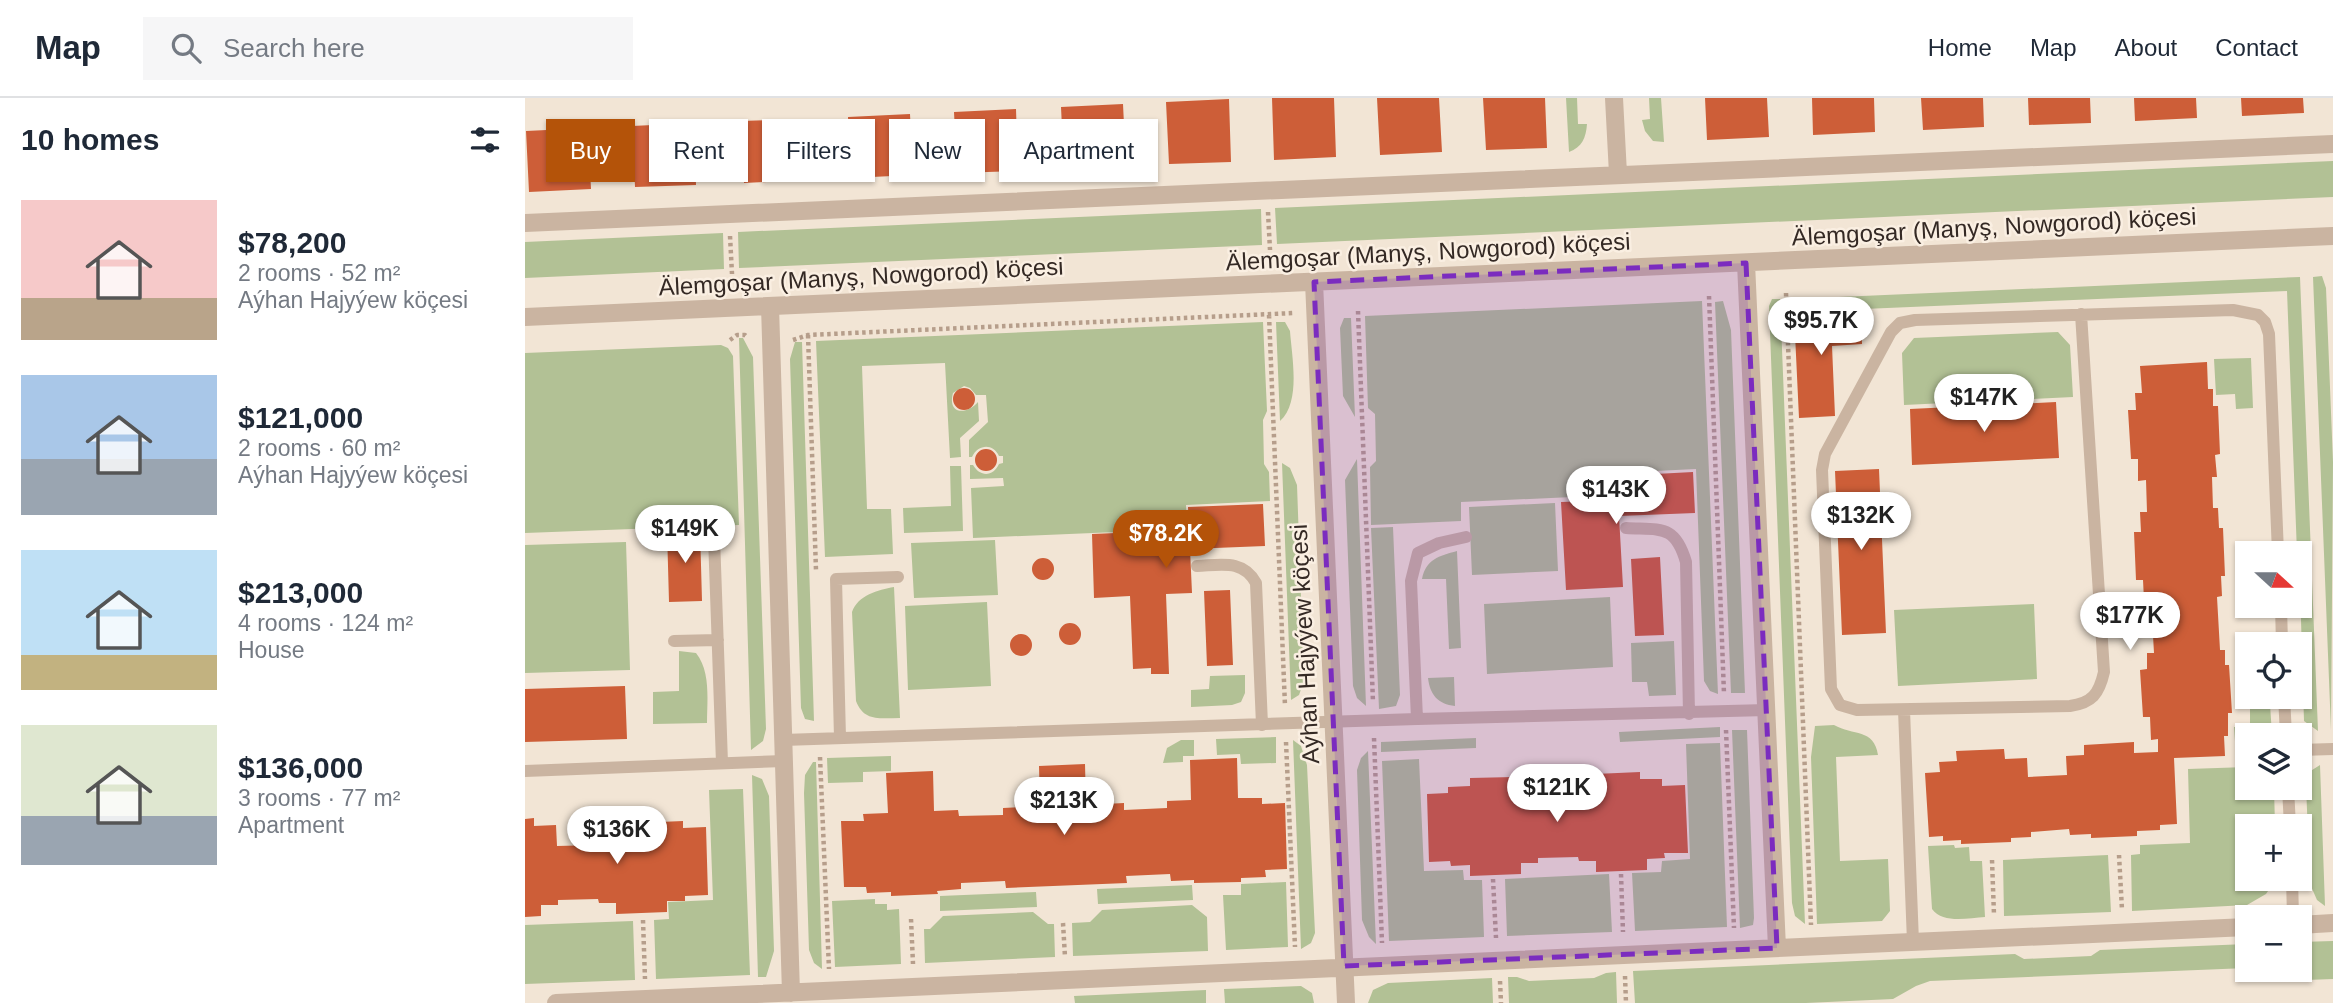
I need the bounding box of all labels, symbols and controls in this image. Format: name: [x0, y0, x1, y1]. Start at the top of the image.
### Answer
search box: [143, 17, 633, 80]
text: Map: [35, 29, 101, 66]
icon: search: [167, 29, 205, 67]
text: Search here: [223, 33, 365, 63]
text: Home: [1928, 34, 1992, 61]
text: Map: [2030, 34, 2077, 61]
text: About: [2115, 34, 2177, 61]
text: Contact: [2215, 34, 2298, 61]
chip: Buy: [546, 119, 635, 182]
chip: Rent: [649, 119, 748, 182]
chip: Filters: [762, 119, 875, 182]
chip: New: [889, 119, 985, 182]
chip: Apartment: [999, 119, 1158, 182]
icon: filters: [466, 121, 504, 159]
text: 10 homes: [21, 123, 159, 156]
street label: Älemgoşar (Manyş, Nowgorod) köçesi: [1791, 202, 2197, 251]
text: $78,200: [238, 226, 346, 259]
street label: Älemgoşar (Manyş, Nowgorod) köçesi: [1225, 227, 1631, 276]
icon: home: [77, 228, 161, 312]
street label: Älemgoşar (Manyş, Nowgorod) köçesi: [658, 252, 1064, 301]
text: 2 rooms · 52 m²: [238, 260, 400, 286]
text: Aýhan Hajyýew köçesi: [238, 287, 468, 313]
pin: $95.7K: [1764, 298, 1878, 357]
text: $95.7K: [1784, 307, 1858, 333]
pin: $147K: [1935, 374, 2033, 434]
text: $147K: [1950, 384, 2018, 410]
text: $121,000: [238, 401, 363, 434]
icon: home: [77, 403, 161, 487]
text: 2 rooms · 60 m²: [238, 435, 400, 461]
text: Aýhan Hajyýew köçesi: [238, 462, 468, 488]
pin: $143K: [1567, 466, 1665, 526]
text: $143K: [1582, 476, 1650, 502]
pin: $132K: [1812, 492, 1910, 552]
text: $132K: [1827, 502, 1895, 528]
pin: $149K: [636, 505, 734, 565]
pin: $78.2K: [1109, 510, 1223, 570]
text: $149K: [651, 515, 719, 541]
text: $78.2K: [1129, 520, 1203, 546]
street label: Aýhan Hajyýew köçesi: [1285, 523, 1324, 765]
north arrow: [2235, 541, 2312, 618]
map controls: [2235, 541, 2312, 982]
text: $213,000: [238, 576, 363, 609]
icon: home: [77, 578, 161, 662]
pin: $177K: [2081, 592, 2179, 652]
text: $177K: [2096, 602, 2164, 628]
text: 4 rooms · 124 m²: [238, 610, 413, 636]
button: locate: [2235, 632, 2312, 709]
text: House: [238, 637, 304, 663]
button: layers: [2235, 723, 2312, 800]
text: $136,000: [238, 751, 363, 784]
icon: home: [77, 753, 161, 837]
pin: $121K: [1508, 764, 1606, 824]
text: $121K: [1523, 774, 1591, 800]
pin: $213K: [1015, 778, 1113, 837]
text: 3 rooms · 77 m²: [238, 785, 400, 811]
text: $213K: [1030, 787, 1098, 813]
pin: $136K: [568, 806, 666, 866]
text: Apartment: [238, 812, 344, 838]
button: +: [2235, 814, 2312, 891]
text: $136K: [583, 816, 651, 842]
button: −: [2235, 905, 2312, 982]

